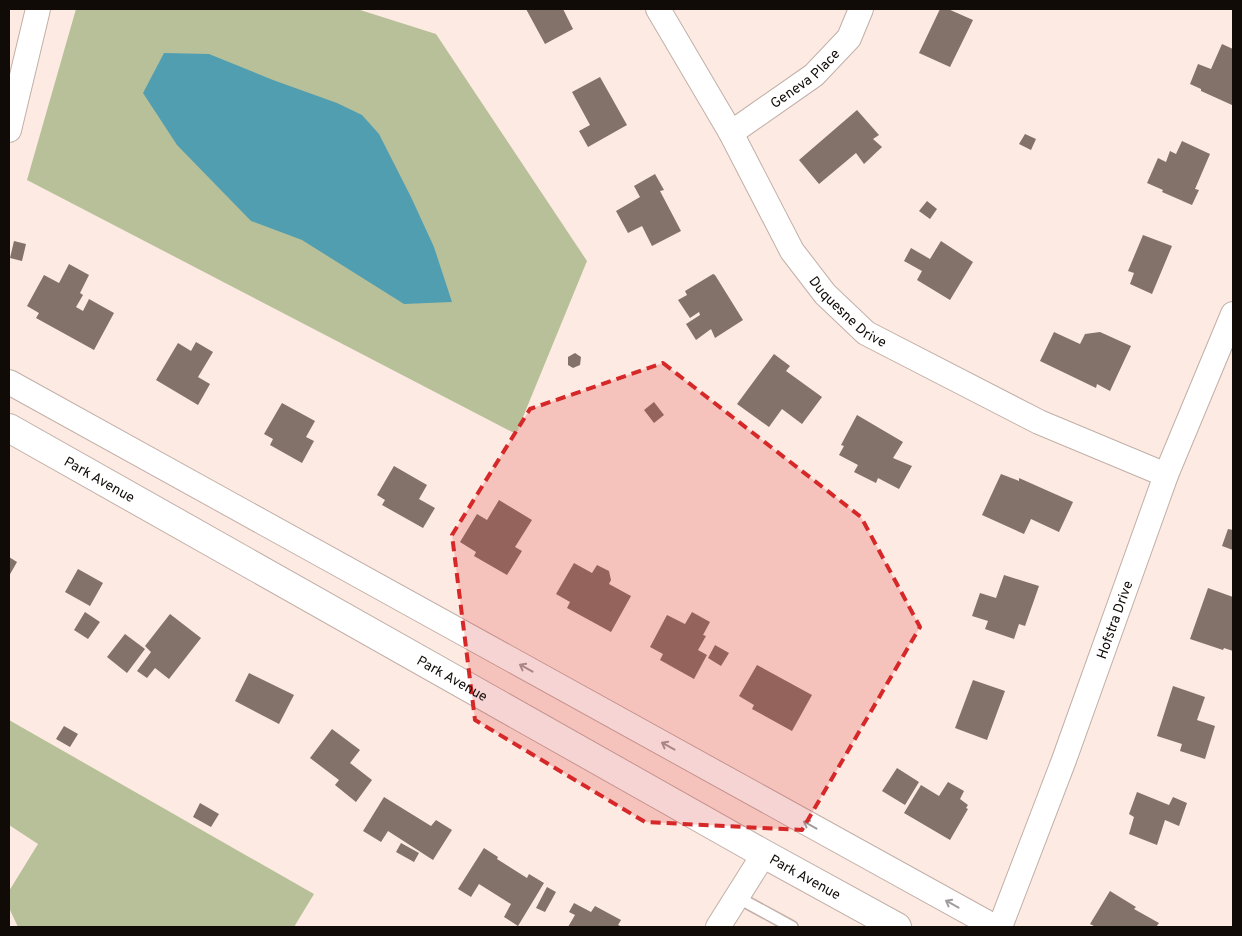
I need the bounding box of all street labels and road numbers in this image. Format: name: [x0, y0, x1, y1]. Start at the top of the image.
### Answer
street label: Geneva Place: [768, 46, 844, 113]
street label: Duquesne Drive: [805, 273, 889, 352]
street label: Park Avenue: [60, 454, 137, 507]
street label: Hofstra Drive: [1094, 579, 1138, 662]
street label: Park Avenue: [413, 653, 490, 706]
street label: Park Avenue: [766, 852, 843, 904]

